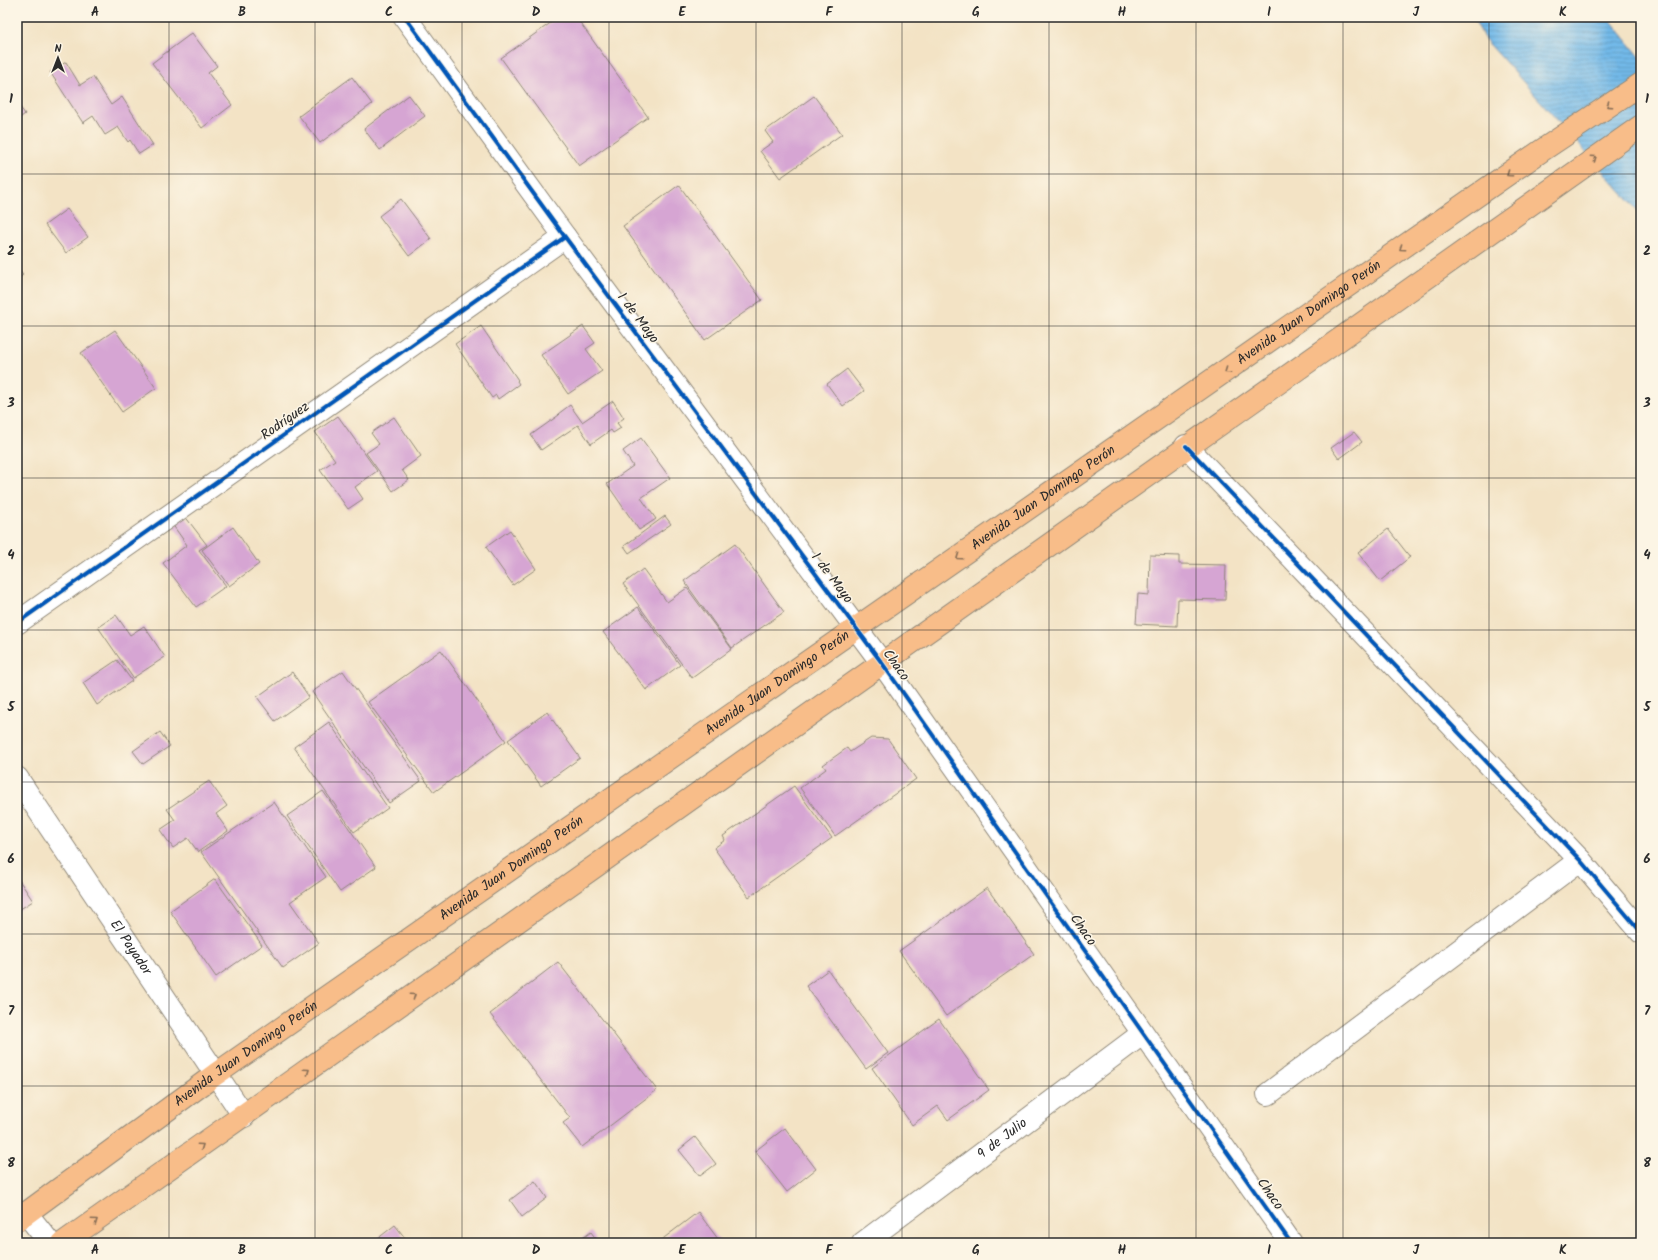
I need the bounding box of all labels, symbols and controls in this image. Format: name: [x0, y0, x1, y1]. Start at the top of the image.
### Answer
text: A: [91, 2, 99, 23]
text: B: [238, 2, 246, 23]
text: C: [385, 2, 393, 23]
text: D: [532, 2, 541, 23]
text: E: [678, 2, 686, 23]
text: F: [825, 2, 833, 23]
text: G: [972, 2, 980, 23]
text: H: [1118, 2, 1127, 23]
text: I: [1267, 2, 1271, 23]
text: J: [1413, 2, 1420, 23]
text: K: [1559, 2, 1567, 23]
north arrow: [38, 38, 78, 78]
text: N: [55, 40, 62, 58]
text: 1: [9, 89, 13, 110]
text: 1: [1645, 89, 1649, 110]
one-way arrow: [1606, 101, 1613, 108]
one-way arrow: [1590, 155, 1597, 163]
one-way arrow: [1506, 169, 1513, 177]
text: 2: [7, 241, 15, 262]
text: 2: [1643, 241, 1651, 262]
one-way arrow: [1399, 243, 1406, 251]
street label: Avenida Juan Domingo Perón: [1232, 254, 1386, 371]
street label: 1 de Mayo: [611, 288, 665, 348]
one-way arrow: [1224, 366, 1231, 373]
text: 3: [6, 393, 15, 414]
text: 3: [1642, 393, 1651, 414]
street label: Rodríguez: [256, 396, 314, 446]
street label: Avenida Juan Domingo Perón: [966, 440, 1120, 556]
text: 4: [7, 545, 15, 566]
text: 4: [1643, 545, 1651, 566]
street label: 1 de Mayo: [805, 548, 859, 608]
one-way arrow: [957, 552, 964, 559]
street label: Avenida Juan Domingo Perón: [701, 625, 854, 741]
street label: Chaco: [877, 644, 915, 686]
text: 5: [7, 697, 16, 718]
text: 5: [1643, 697, 1652, 718]
street label: Avenida Juan Domingo Perón: [435, 810, 588, 926]
text: 6: [7, 849, 15, 870]
text: 6: [1643, 849, 1651, 870]
street label: Chaco: [1064, 909, 1102, 951]
street label: El Payador: [104, 915, 158, 981]
one-way arrow: [409, 993, 416, 1001]
street label: Avenida Juan Domingo Perón: [169, 995, 323, 1112]
text: 7: [8, 1001, 15, 1022]
text: 7: [1644, 1001, 1651, 1022]
one-way arrow: [303, 1068, 310, 1076]
street label: 9 de Julio: [973, 1113, 1032, 1165]
one-way arrow: [197, 1143, 204, 1151]
text: 8: [7, 1153, 15, 1174]
text: 8: [1643, 1153, 1651, 1174]
street label: Chaco: [1251, 1173, 1289, 1215]
one-way arrow: [90, 1219, 97, 1226]
text: A: [91, 1240, 99, 1260]
text: B: [238, 1240, 246, 1260]
text: C: [385, 1240, 393, 1260]
text: D: [532, 1240, 541, 1260]
text: E: [678, 1240, 686, 1260]
text: F: [825, 1240, 833, 1260]
text: G: [972, 1240, 980, 1260]
text: H: [1118, 1240, 1127, 1260]
text: I: [1267, 1240, 1271, 1260]
text: J: [1413, 1240, 1420, 1260]
text: K: [1559, 1240, 1567, 1260]

